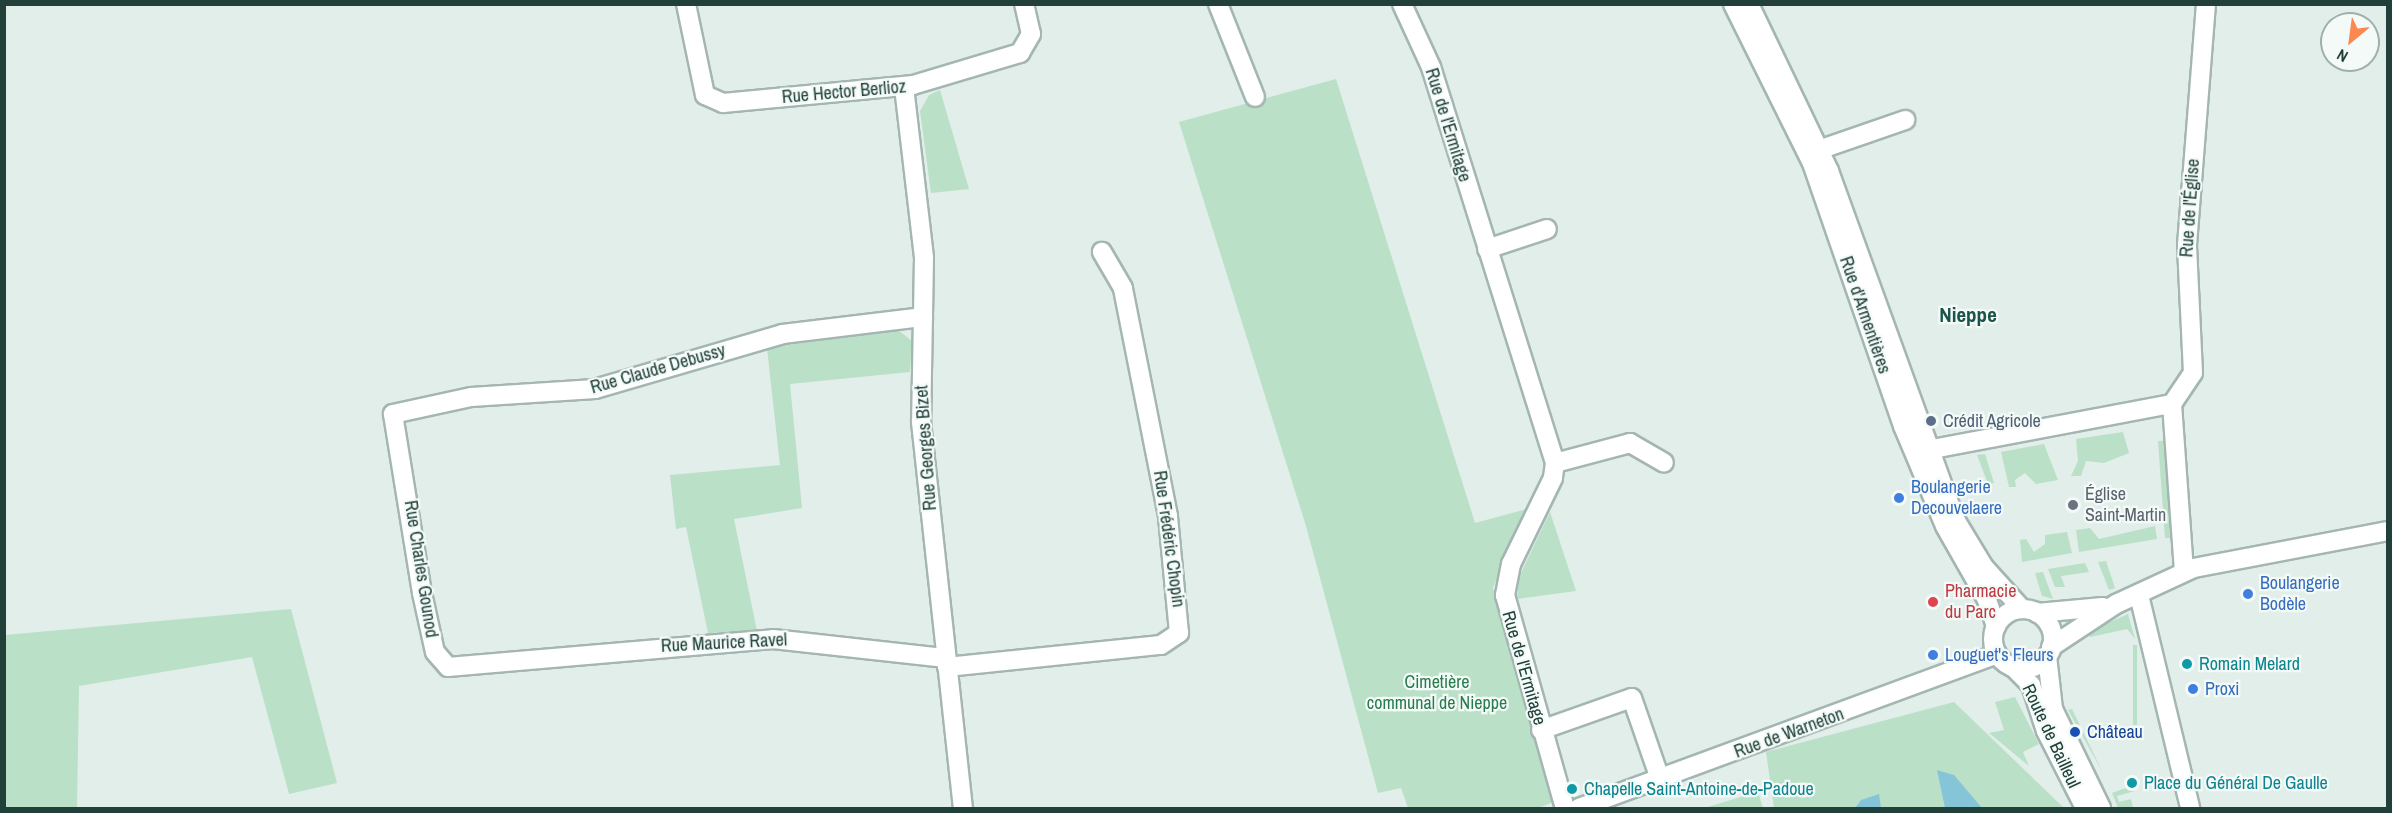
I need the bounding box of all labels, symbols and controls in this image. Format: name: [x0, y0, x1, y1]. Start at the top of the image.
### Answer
north arrow: [2320, 12, 2380, 72]
text: N: [2333, 44, 2352, 68]
street label: Rue de l'Ermitage: [1420, 66, 1476, 184]
street label: Rue Hector Berlioz: [781, 76, 907, 108]
street label: Rue de l'Église: [2176, 158, 2204, 258]
street label: Rue d'Armentières: [1835, 254, 1895, 376]
district label: Nieppe: [1939, 302, 1997, 328]
street label: Rue Claude Debussy: [588, 339, 728, 399]
street label: Rue Georges Bizet: [911, 385, 941, 511]
place label: Crédit Agricole: [1943, 410, 2041, 432]
marker: Crédit Agricole: [1924, 414, 1938, 428]
street label: Rue Frédéric Chopin: [1149, 469, 1189, 609]
place label: Boulangerie Decouvelaere: [1911, 477, 2002, 520]
place label: Église Saint-Martin: [2085, 484, 2166, 526]
marker: Boulangerie Decouvelaere: [1892, 491, 1906, 505]
marker: Église Saint-Martin: [2066, 498, 2080, 512]
street label: Rue Charles Gounod: [399, 499, 443, 639]
place label: Boulangerie Bodèle: [2260, 573, 2340, 616]
place label: Pharmacie du Parc: [1945, 581, 2016, 624]
marker: Boulangerie Bodèle: [2241, 587, 2255, 601]
marker: Pharmacie du Parc: [1926, 595, 1940, 609]
street label: Rue de l'Ermitage: [1497, 608, 1551, 728]
street label: Rue Maurice Ravel: [660, 629, 788, 657]
place label: Louguet's Fleurs: [1945, 644, 2054, 666]
marker: Louguet's Fleurs: [1926, 648, 1940, 662]
place label: Romain Melard: [2199, 653, 2300, 675]
marker: Romain Melard: [2180, 657, 2194, 671]
park label: Cimetière communal de Nieppe: [1367, 672, 1507, 714]
place label: Proxi: [2205, 678, 2239, 700]
street label: Route de Bailleul: [2017, 680, 2085, 792]
marker: Proxi: [2186, 682, 2200, 696]
street label: Rue de Warneton: [1731, 703, 1847, 763]
place label: Château: [2087, 721, 2143, 743]
marker: Château: [2068, 725, 2082, 739]
place label: Place du Général De Gaulle: [2144, 772, 2328, 794]
marker: Place du Général De Gaulle: [2125, 776, 2139, 790]
place label: Chapelle Saint-Antoine-de-Padoue: [1584, 778, 1814, 800]
marker: Chapelle Saint-Antoine-de-Padoue: [1565, 782, 1579, 796]

